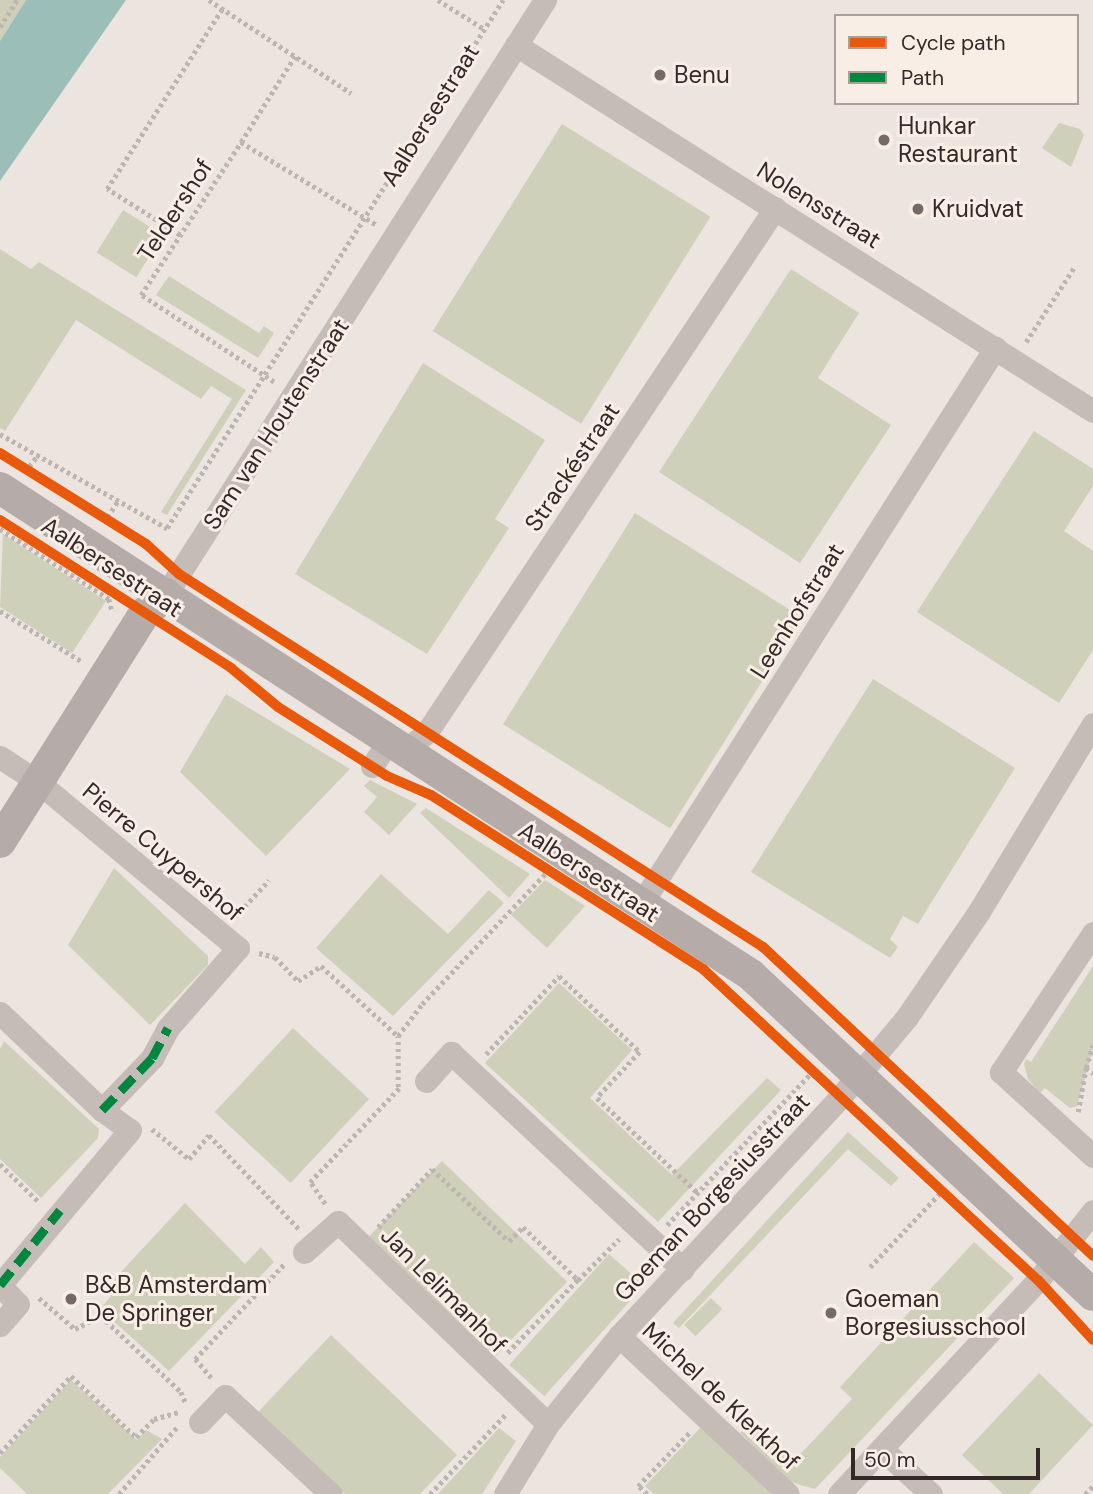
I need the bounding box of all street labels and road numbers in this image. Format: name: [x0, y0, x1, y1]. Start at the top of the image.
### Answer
street label: Aalbersestraat: [375, 39, 485, 191]
street label: Teldershof: [131, 153, 219, 267]
street label: Nolensstraat: [752, 156, 886, 254]
street label: Sam van Houtenstraat: [197, 313, 355, 535]
street label: Strackéstraat: [518, 397, 626, 537]
street label: Aalbersestraat: [36, 511, 188, 623]
street label: Leenhofstraat: [744, 538, 850, 684]
street label: Pierre Cuypershof: [77, 776, 249, 928]
street label: Aalbersestraat: [513, 816, 665, 928]
street label: Goeman Borgesiusstraat: [608, 1087, 816, 1307]
street label: Jan Lelimanhof: [375, 1221, 513, 1359]
street label: Michel de Klerkhof: [637, 1316, 805, 1476]

